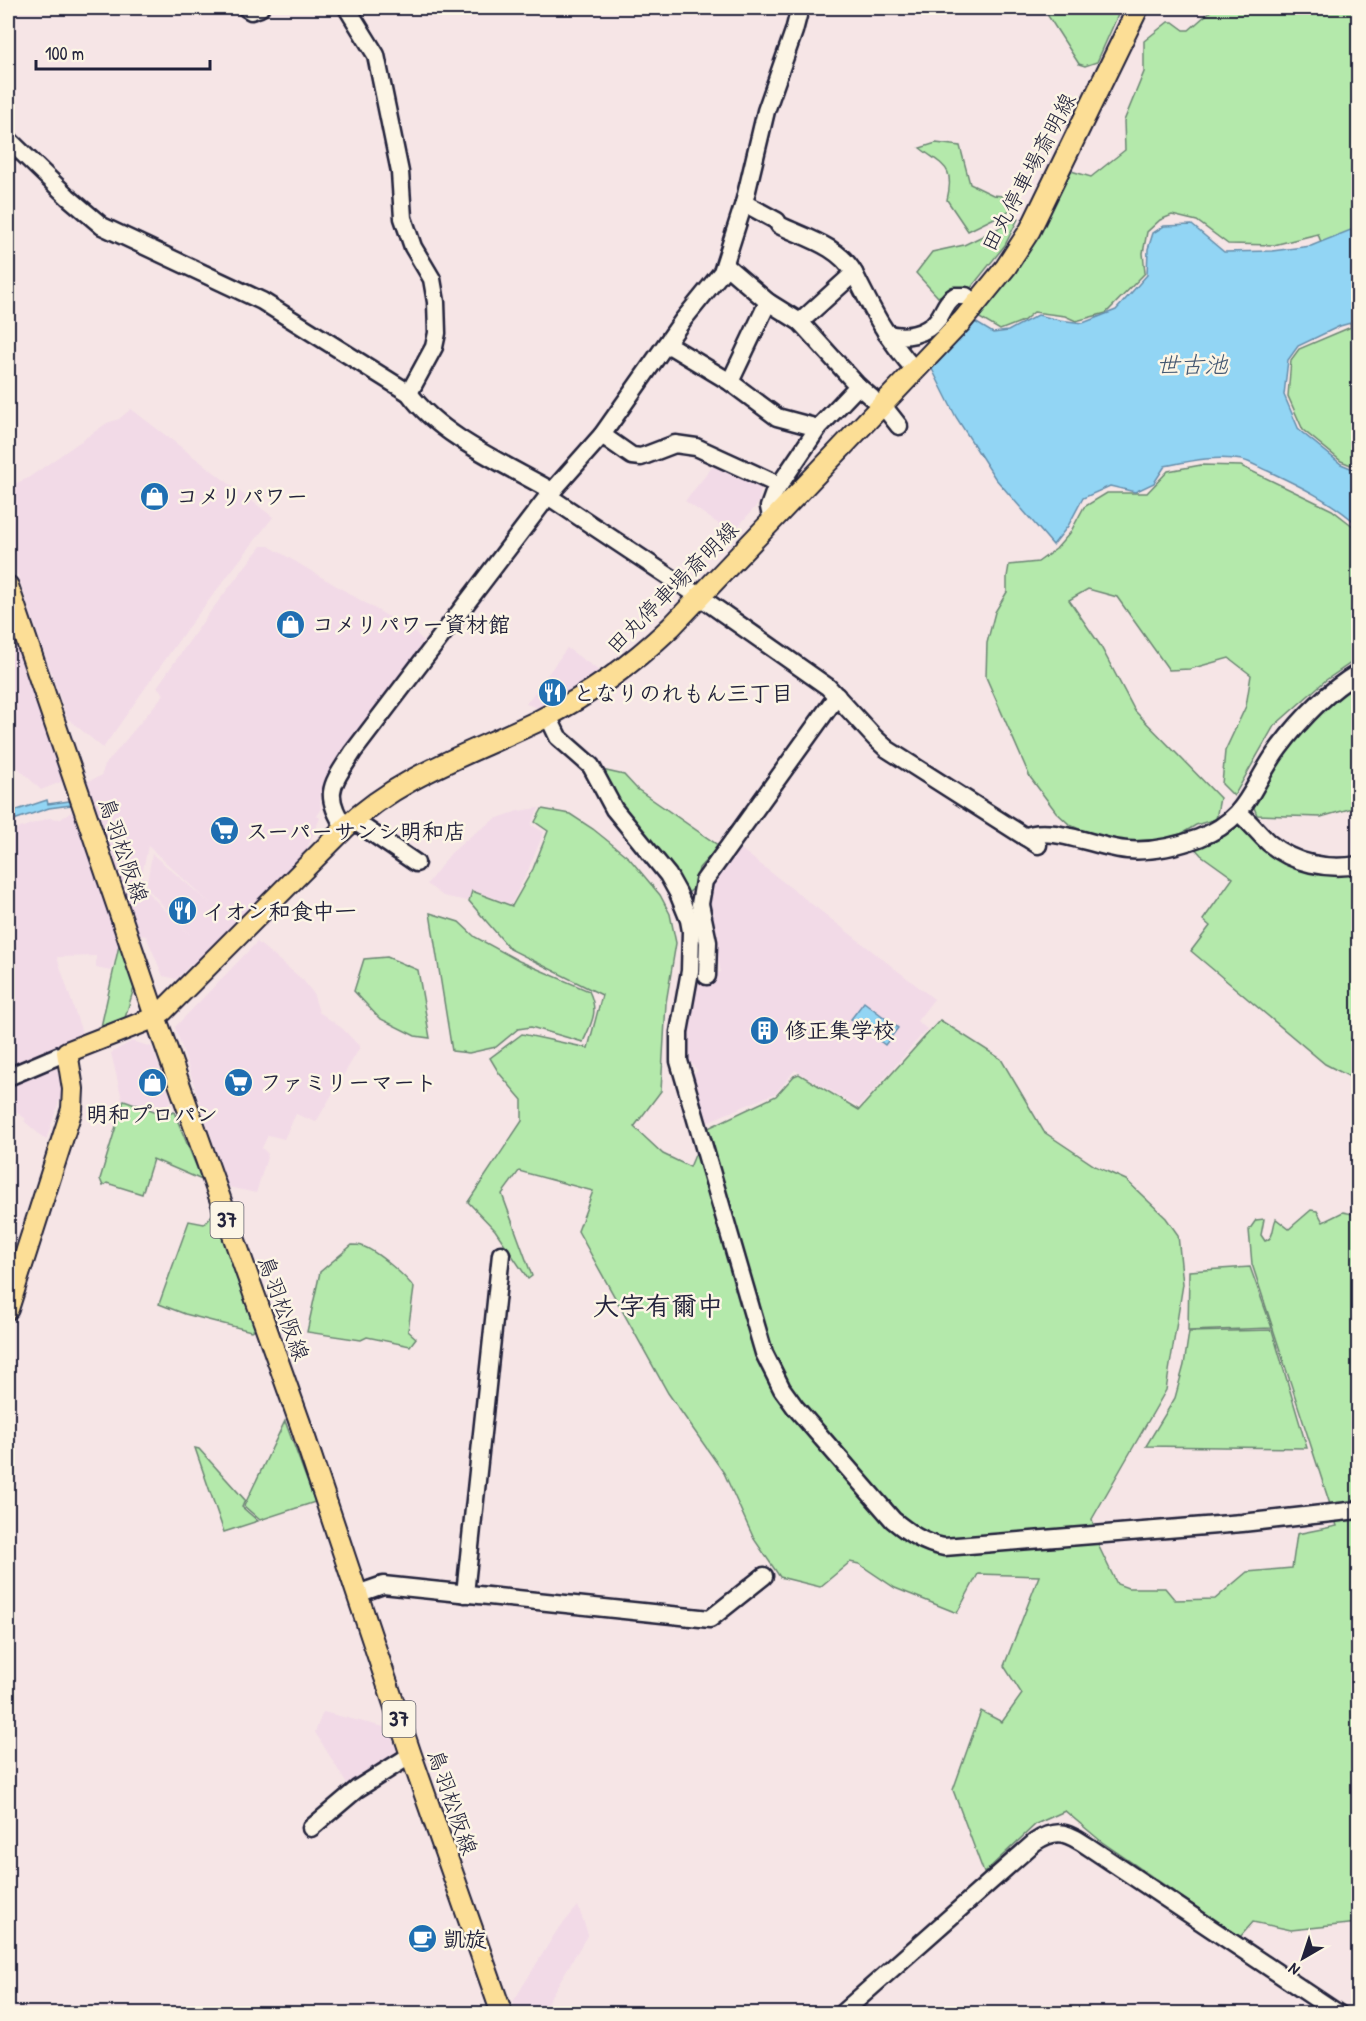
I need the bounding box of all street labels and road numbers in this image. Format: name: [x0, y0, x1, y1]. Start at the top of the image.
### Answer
street label: 田丸停車場斎明線: [973, 87, 1083, 257]
street label: 田丸停車場斎明線: [599, 514, 745, 660]
street label: 鳥羽松阪線: [92, 793, 156, 907]
road number: 37: [210, 1202, 244, 1238]
street label: 鳥羽松阪線: [251, 1251, 317, 1365]
road number: 37: [382, 1701, 416, 1737]
street label: 鳥羽松阪線: [421, 1745, 485, 1859]

